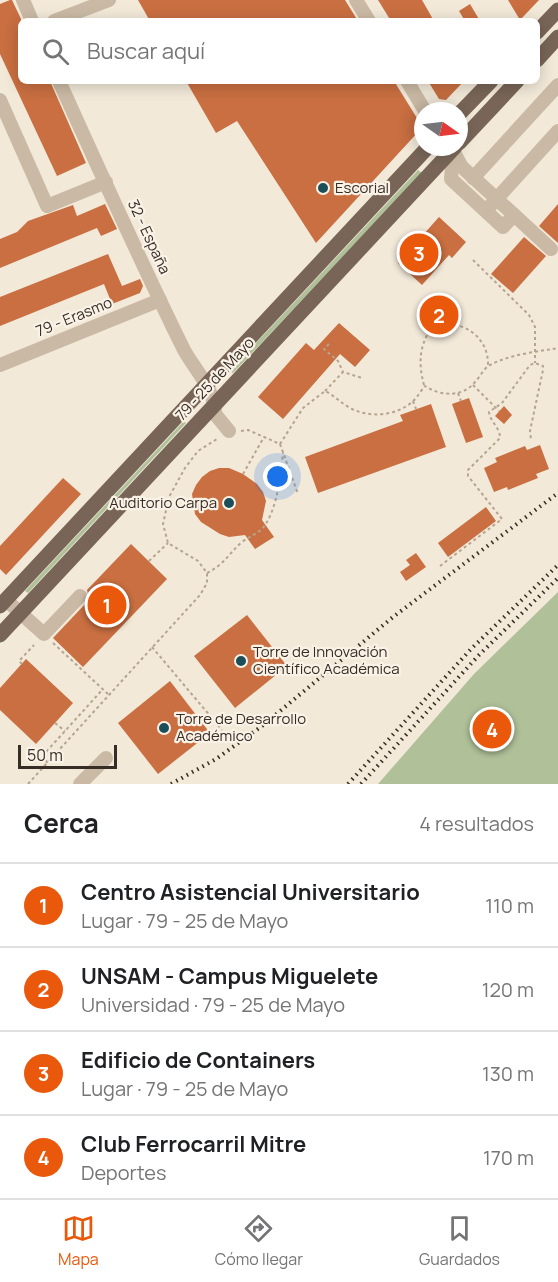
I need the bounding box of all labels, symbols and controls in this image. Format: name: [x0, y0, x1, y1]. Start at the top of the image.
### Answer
search box: [18, 18, 540, 84]
icon: search: [39, 35, 72, 68]
text: Buscar aquí: [87, 36, 205, 66]
north arrow: [414, 102, 468, 156]
place label: Escorial: [335, 177, 389, 198]
marker: Escorial: [316, 181, 330, 195]
street label: 32 - España: [123, 196, 176, 277]
pin: 3: [400, 230, 438, 276]
street label: 79 - Erasmo: [33, 292, 115, 341]
pin: 2: [420, 292, 458, 338]
street label: 79 - 25 de Mayo: [170, 332, 259, 425]
your location: [263, 462, 292, 491]
place label: Auditorio Carpa: [109, 492, 217, 513]
marker: Auditorio Carpa: [222, 496, 236, 510]
pin: 1: [88, 582, 126, 628]
place label: Torre de Innovación Científico Académica: [253, 641, 400, 679]
marker: Torre de Innovación Científico Académica: [234, 654, 248, 668]
pin: 4: [472, 706, 512, 752]
place label: Torre de Desarrollo Académico: [176, 708, 306, 746]
marker: Torre de Desarrollo Académico: [157, 721, 171, 735]
scale bar: [18, 742, 117, 770]
text: 50 m: [27, 744, 63, 766]
text: Cerca: [24, 805, 99, 841]
text: 4 resultados: [419, 810, 534, 837]
text: Centro Asistencial Universitario: [81, 877, 420, 907]
text: 1: [39, 892, 48, 919]
text: 110 m: [485, 892, 534, 919]
text: Lugar · 79 - 25 de Mayo: [81, 907, 288, 934]
text: UNSAM - Campus Miguelete: [81, 961, 378, 991]
text: 2: [38, 976, 49, 1003]
text: 120 m: [482, 976, 534, 1003]
text: Universidad · 79 - 25 de Mayo: [81, 991, 345, 1018]
text: Edificio de Containers: [81, 1045, 315, 1075]
text: 3: [38, 1060, 49, 1087]
text: 130 m: [482, 1060, 534, 1087]
text: Lugar · 79 - 25 de Mayo: [81, 1075, 288, 1102]
text: Club Ferrocarril Mitre: [81, 1129, 306, 1159]
text: 4: [37, 1144, 50, 1171]
text: 170 m: [483, 1144, 534, 1171]
text: Deportes: [81, 1159, 167, 1186]
tab: Mapa: [58, 1212, 99, 1270]
tab: Cómo llegar: [215, 1212, 303, 1270]
tab: Guardados: [419, 1212, 500, 1270]

